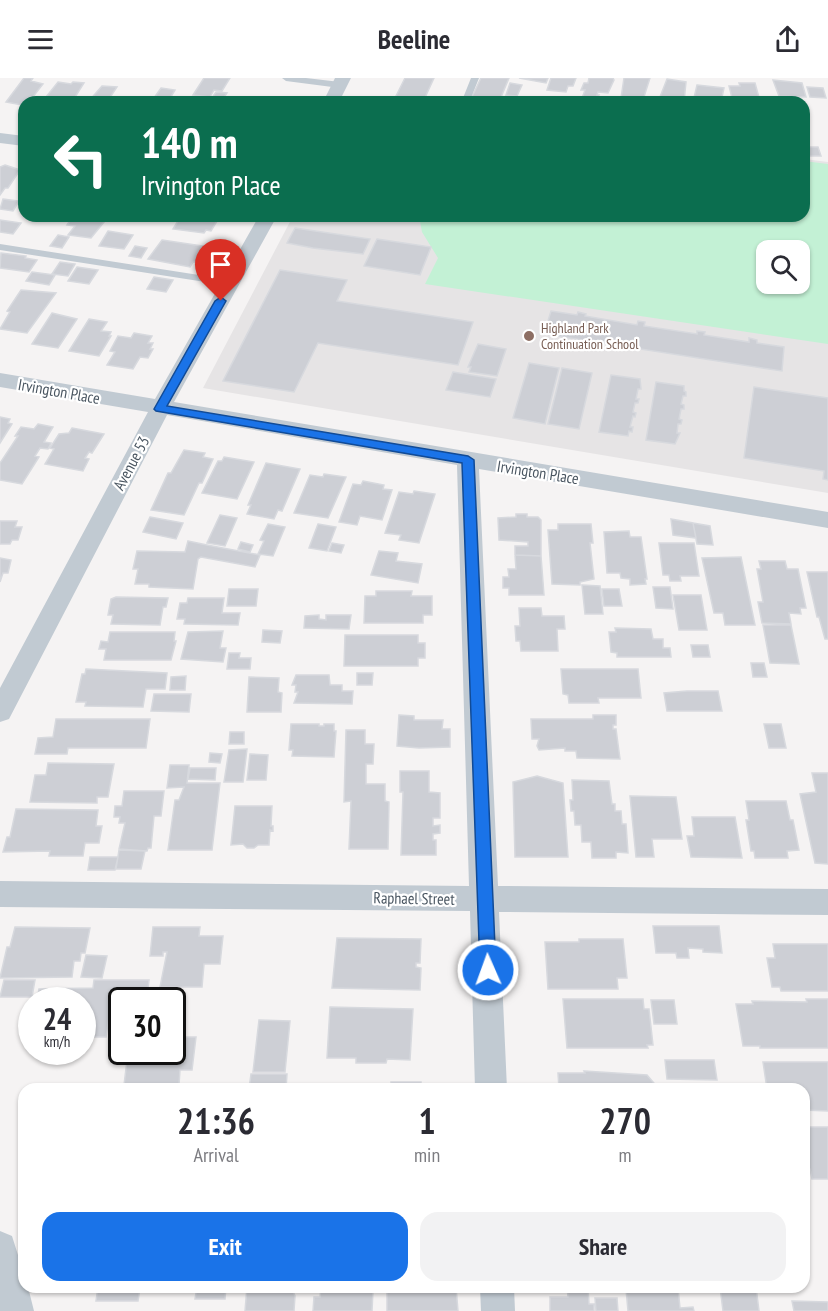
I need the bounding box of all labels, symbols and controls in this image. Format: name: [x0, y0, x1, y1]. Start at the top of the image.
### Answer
text: Beeline: [378, 22, 450, 56]
icon: menu: [24, 23, 57, 56]
icon: share: [771, 23, 804, 56]
text: 140 m: [141, 115, 238, 170]
icon: left: [42, 120, 120, 198]
text: Irvington Place: [141, 168, 281, 202]
pin: [195, 239, 246, 301]
map controls: [756, 240, 810, 294]
button: search: [756, 240, 810, 294]
icon: arrive: [204, 248, 237, 281]
place label: Highland Park Continuation School: [541, 319, 639, 353]
marker: Highland Park Continuation School: [522, 329, 536, 343]
street label: Irvington Place: [17, 374, 101, 408]
street label: Avenue 53: [108, 433, 154, 493]
street label: Irvington Place: [496, 456, 580, 488]
street label: Raphael Street: [373, 887, 455, 909]
position arrow: [456, 938, 520, 1002]
speed limit sign: 30: [108, 987, 186, 1065]
text: 24: [43, 999, 71, 1038]
text: km/h: [44, 1032, 70, 1051]
text: 21:36: [177, 1097, 255, 1144]
text: 1: [418, 1097, 436, 1144]
text: 270: [599, 1097, 651, 1144]
text: Arrival: [193, 1142, 239, 1168]
text: min: [414, 1142, 440, 1168]
text: m: [619, 1142, 632, 1168]
button: Exit: [42, 1212, 408, 1281]
button: Share: [420, 1212, 786, 1281]

